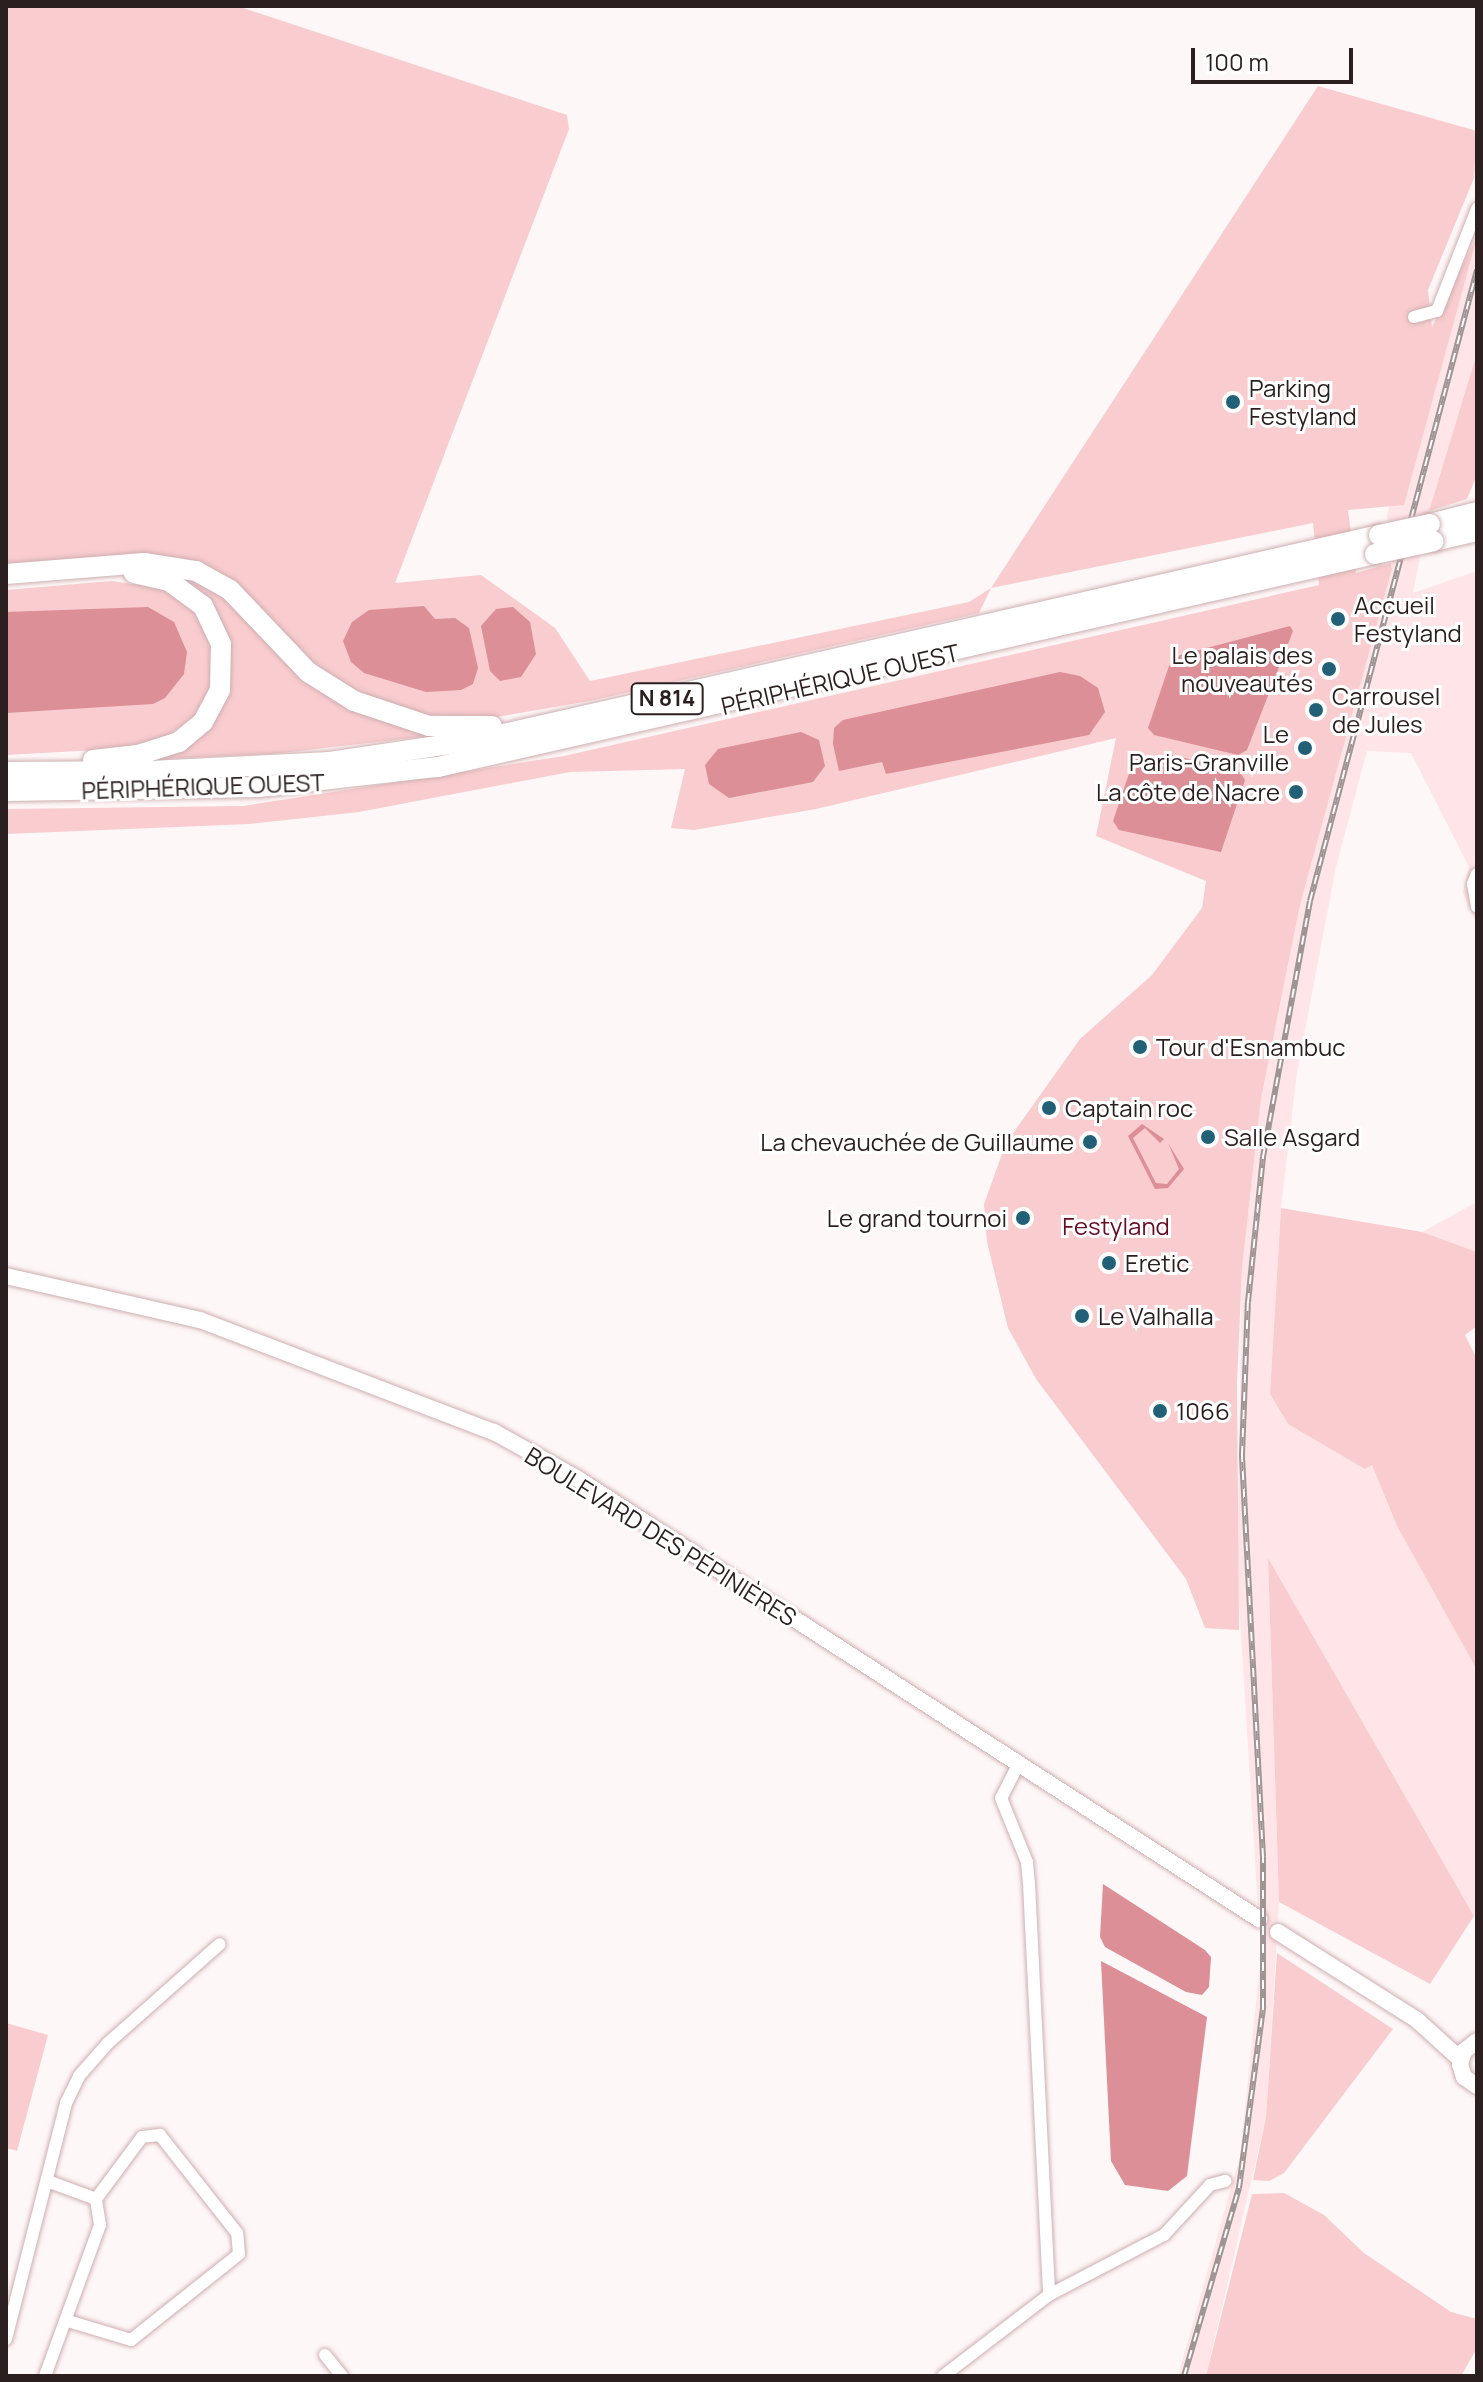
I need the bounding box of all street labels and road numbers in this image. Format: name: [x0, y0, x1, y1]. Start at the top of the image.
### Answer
street label: PÉRIPHÉRIQUE OUEST: [718, 638, 962, 720]
road number: N 814: [629, 681, 705, 717]
street label: PÉRIPHÉRIQUE OUEST: [81, 767, 325, 805]
street label: BOULEVARD DES PÉPINIÈRES: [520, 1440, 802, 1632]

